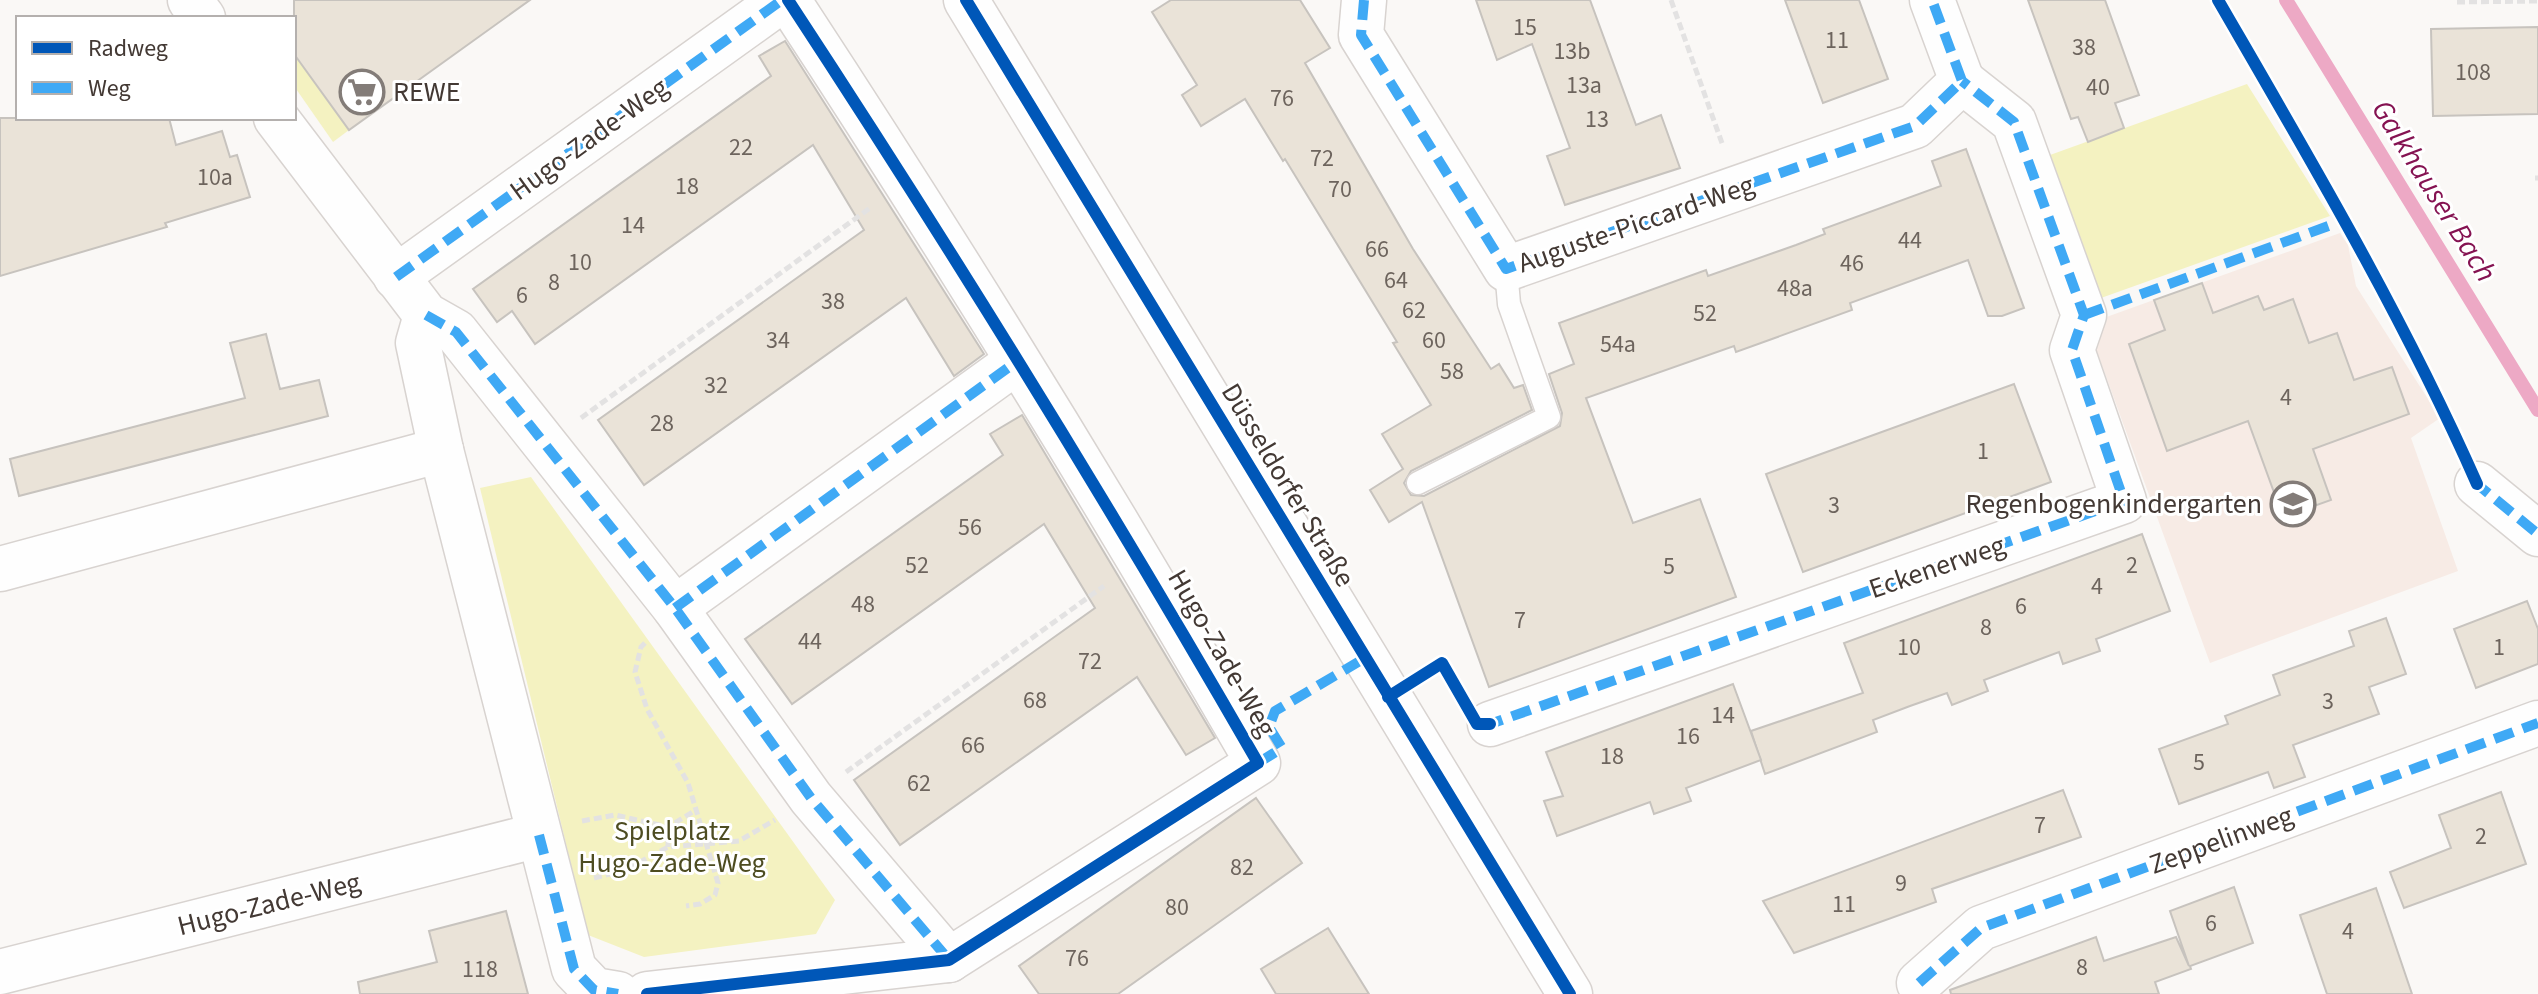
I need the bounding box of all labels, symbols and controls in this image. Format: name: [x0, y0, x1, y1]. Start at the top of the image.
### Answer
house number: 15: [1513, 10, 1537, 45]
legend: [16, 16, 296, 120]
house number: 11: [1825, 23, 1849, 58]
house number: 38: [2072, 30, 2096, 65]
text: Radweg: [88, 31, 168, 66]
house number: 13b: [1553, 34, 1591, 69]
house number: 108: [2455, 55, 2491, 90]
supermarket icon: REWE: [338, 68, 386, 116]
street label: Hugo-Zade-Weg: [501, 68, 677, 210]
house number: 13a: [1566, 68, 1602, 103]
house number: 40: [2086, 70, 2110, 105]
text: Weg: [88, 71, 131, 106]
place label: REWE: [393, 72, 460, 112]
house number: 76: [1270, 81, 1294, 116]
water label: Galkhauser Bach: [2361, 92, 2507, 290]
house number: 13: [1585, 102, 1609, 137]
house number: 22: [729, 130, 753, 165]
house number: 72: [1310, 141, 1334, 176]
house number: 10a: [197, 160, 233, 195]
street label: Auguste-Piccard-Weg: [1513, 165, 1759, 283]
house number: 18: [675, 169, 699, 204]
house number: 70: [1328, 172, 1352, 207]
house number: 14: [621, 208, 645, 243]
house number: 44: [1898, 223, 1922, 258]
house number: 66: [1365, 232, 1389, 267]
house number: 10: [568, 245, 592, 280]
house number: 46: [1840, 246, 1864, 281]
house number: 64: [1384, 263, 1408, 298]
house number: 8: [548, 265, 560, 300]
house number: 48a: [1777, 271, 1813, 306]
house number: 6: [516, 278, 528, 313]
house number: 38: [821, 284, 845, 319]
house number: 62: [1402, 293, 1426, 328]
house number: 52: [1693, 296, 1717, 331]
house number: 34: [766, 323, 790, 358]
house number: 60: [1422, 323, 1446, 358]
house number: 54a: [1600, 327, 1636, 362]
house number: 58: [1440, 354, 1464, 389]
house number: 32: [704, 368, 728, 403]
street label: Düsseldorfer Straße: [1211, 376, 1365, 594]
house number: 4: [2280, 380, 2292, 415]
house number: 28: [650, 406, 674, 441]
house number: 1: [1977, 434, 1989, 469]
school or university icon: Regenbogenkindergarten: [2269, 480, 2317, 528]
place label: Regenbogenkindergarten: [1966, 484, 2262, 524]
house number: 3: [1828, 488, 1840, 523]
house number: 56: [958, 510, 982, 545]
street label: Eckenerweg: [1864, 525, 2010, 609]
house number: 52: [905, 548, 929, 583]
house number: 2: [2126, 548, 2138, 583]
house number: 5: [1663, 549, 1675, 584]
street label: Hugo-Zade-Weg: [1158, 562, 1286, 744]
house number: 4: [2091, 569, 2103, 604]
house number: 48: [851, 587, 875, 622]
house number: 6: [2015, 589, 2027, 624]
house number: 7: [1514, 603, 1526, 638]
house number: 8: [1980, 610, 1992, 645]
house number: 44: [798, 624, 822, 659]
house number: 10: [1897, 630, 1921, 665]
house number: 1: [2493, 630, 2505, 665]
house number: 72: [1078, 644, 1102, 679]
house number: 68: [1023, 683, 1047, 718]
house number: 3: [2322, 684, 2334, 719]
house number: 14: [1711, 698, 1735, 733]
house number: 16: [1676, 719, 1700, 754]
house number: 66: [961, 728, 985, 763]
house number: 18: [1600, 739, 1624, 774]
house number: 5: [2193, 745, 2205, 780]
house number: 62: [907, 766, 931, 801]
street label: Zeppelinweg: [2143, 795, 2299, 885]
house number: 7: [2034, 808, 2046, 843]
park label: Spielplatz Hugo-Zade-Weg: [578, 811, 766, 883]
house number: 2: [2475, 819, 2487, 854]
house number: 82: [1230, 850, 1254, 885]
street label: Hugo-Zade-Weg: [173, 862, 365, 946]
house number: 9: [1895, 866, 1907, 901]
house number: 11: [1832, 887, 1856, 922]
house number: 80: [1165, 890, 1189, 925]
house number: 6: [2205, 906, 2217, 941]
house number: 4: [2342, 914, 2354, 949]
house number: 76: [1065, 941, 1089, 976]
house number: 8: [2076, 950, 2088, 985]
house number: 118: [462, 952, 498, 987]

